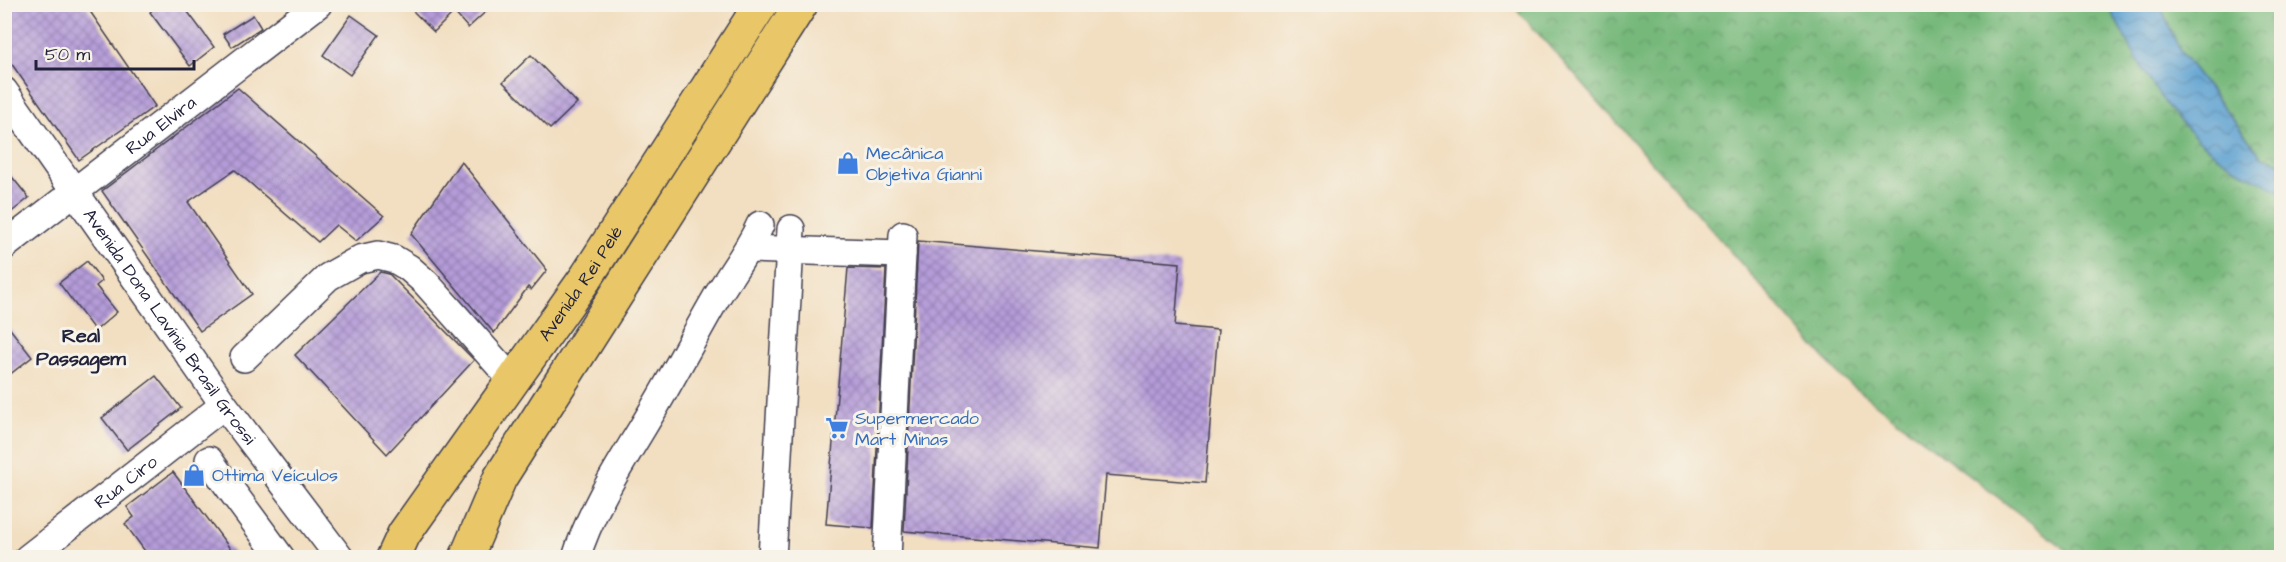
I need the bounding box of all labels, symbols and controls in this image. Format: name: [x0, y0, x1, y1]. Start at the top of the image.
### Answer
scale bar: [36, 33, 194, 71]
text: 50 m: [45, 42, 90, 67]
street label: Rua Elvira: [120, 90, 201, 160]
place label: Mecânica Objetiva Gianni: [866, 141, 982, 187]
shop icon: Mecânica Objetiva Gianni: [835, 150, 861, 176]
street label: Avenida Dona Lavínia Brasil Grossi: [78, 203, 262, 450]
street label: Avenida Rei Pelé: [532, 221, 629, 346]
district label: Real Passagem: [36, 322, 126, 374]
place label: Supermercado Mart Minas: [855, 406, 979, 452]
supermarket icon: Supermercado Mart Minas: [824, 415, 850, 441]
street label: Rua Ciro: [89, 449, 163, 514]
shop icon: Ottima Veículos: [181, 462, 207, 488]
place label: Ottima Veículos: [212, 463, 338, 488]

